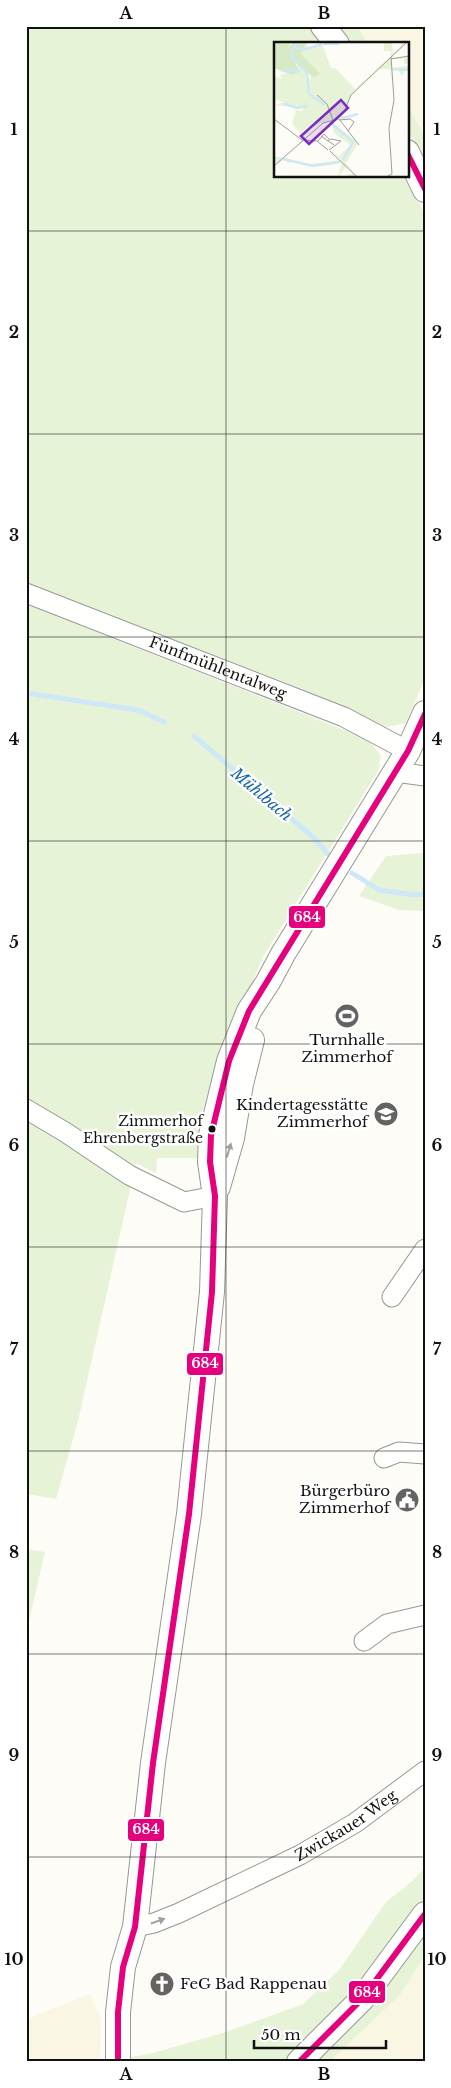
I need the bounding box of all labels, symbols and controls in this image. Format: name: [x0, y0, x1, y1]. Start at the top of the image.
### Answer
text: A: [119, 3, 134, 23]
text: B: [318, 3, 331, 23]
inset map: [274, 42, 408, 178]
text: 1: [11, 119, 18, 139]
text: 1: [434, 119, 441, 139]
text: 2: [9, 322, 19, 342]
text: 2: [432, 322, 442, 342]
text: 3: [9, 525, 19, 545]
text: 3: [432, 525, 442, 545]
street label: Fünfmühlentalweg: [147, 632, 290, 703]
text: 4: [9, 729, 19, 749]
text: 4: [432, 729, 442, 749]
water label: Mühlbach: [227, 762, 297, 825]
line badge: 684: [288, 905, 326, 929]
text: 684: [293, 908, 321, 926]
text: 5: [9, 932, 19, 952]
text: 5: [432, 932, 442, 952]
sports icon: Turnhalle Zimmerhof: [334, 1003, 360, 1029]
place label: Turnhalle Zimmerhof: [302, 1030, 394, 1066]
place label: Kindertagesstätte Zimmerhof: [236, 1095, 370, 1131]
school or university icon: Kindertagesstätte Zimmerhof: [373, 1101, 399, 1127]
place label: Zimmerhof Ehrenbergstraße: [83, 1112, 205, 1147]
marker: Zimmerhof Ehrenbergstraße: [207, 1124, 217, 1134]
text: 6: [9, 1135, 20, 1155]
text: 6: [432, 1135, 443, 1155]
one-way arrow: [225, 1142, 233, 1157]
text: 7: [10, 1339, 19, 1359]
text: 7: [433, 1339, 442, 1359]
line badge: 684: [186, 1352, 224, 1376]
text: 684: [191, 1354, 219, 1372]
place label: Bürgerbüro Zimmerhof: [299, 1481, 392, 1517]
public building icon: Bürgerbüro Zimmerhof: [394, 1487, 420, 1513]
text: 8: [9, 1542, 19, 1562]
text: 8: [432, 1542, 442, 1562]
text: 9: [9, 1745, 20, 1765]
text: 9: [432, 1745, 443, 1765]
street label: Zwickauer Weg: [291, 1785, 401, 1865]
line badge: 684: [127, 1818, 165, 1842]
text: 684: [132, 1820, 160, 1838]
one-way arrow: [150, 1917, 165, 1924]
text: 10: [4, 1949, 24, 1969]
text: 10: [427, 1949, 447, 1969]
church icon: FeG Bad Rappenau: [149, 1971, 175, 1997]
place label: FeG Bad Rappenau: [180, 1974, 327, 1993]
line badge: 684: [348, 1980, 386, 2004]
text: 684: [353, 1983, 381, 2001]
scale bar: [254, 2018, 386, 2050]
text: 50 m: [261, 2025, 301, 2044]
text: A: [119, 2064, 134, 2084]
text: B: [318, 2064, 331, 2084]

